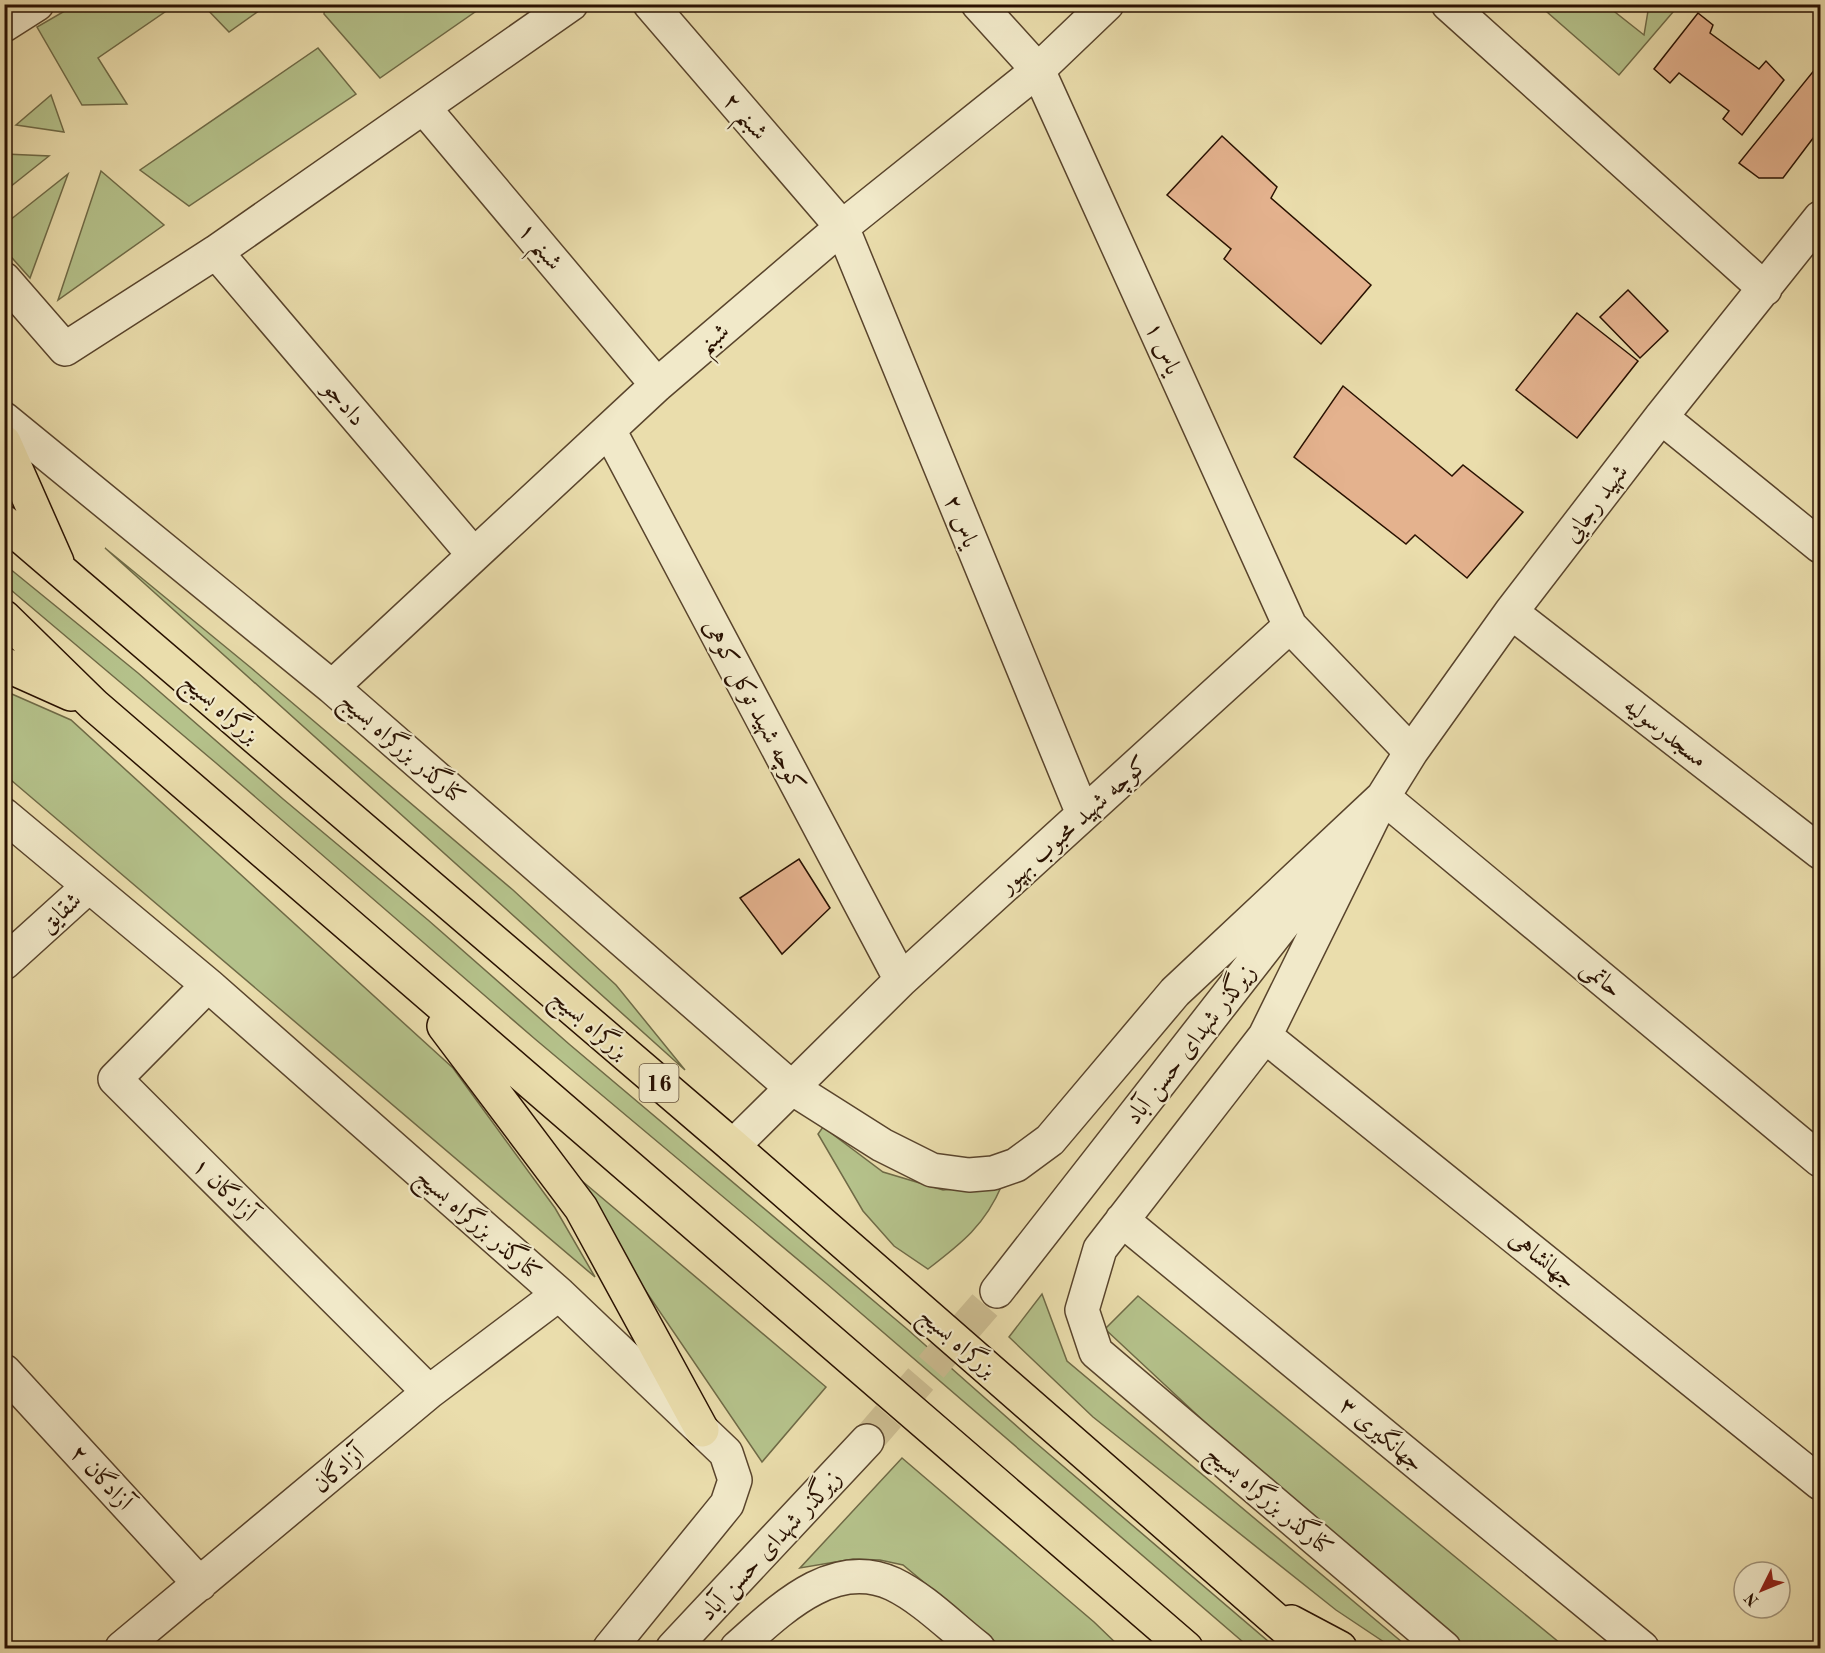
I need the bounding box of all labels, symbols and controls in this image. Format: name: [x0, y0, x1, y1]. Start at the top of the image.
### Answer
street label: شبنم ۲: [710, 89, 771, 152]
street label: شبنم ۱: [505, 219, 566, 282]
street label: یاس ۱: [1139, 319, 1185, 380]
street label: شبنم: [694, 320, 741, 367]
street label: دادجو: [316, 376, 369, 432]
street label: شهید رجایی: [1560, 461, 1634, 548]
street label: یاس ۲: [938, 492, 982, 553]
street label: کوچه شهید توکل کوهی: [695, 616, 810, 797]
street label: بزرگراه بسیج: [172, 665, 267, 754]
street label: کنارگذر بزرگراه بسیج: [330, 684, 473, 815]
street label: مسجدرسولیه: [1618, 694, 1711, 774]
street label: کوچه شهید محبوب بهپور: [993, 752, 1156, 902]
street label: شقایق: [36, 889, 88, 939]
street label: زیرگذر شهدای حسن آباد: [1116, 956, 1263, 1131]
street label: حاتمی: [1574, 956, 1626, 1005]
street label: بزرگراه بسیج: [541, 981, 636, 1070]
road number: 16: [640, 1064, 678, 1102]
street label: آزادگان ۱: [187, 1150, 266, 1229]
street label: کنارگذر بزرگراه بسیج: [406, 1160, 549, 1291]
street label: جهانشاهی: [1504, 1226, 1580, 1294]
street label: بزرگراه بسیج: [909, 1299, 1004, 1388]
street label: جهانگیری ۳: [1334, 1390, 1431, 1477]
street label: آزادگان: [306, 1437, 372, 1499]
street label: کنارگذر بزرگراه بسیج: [1196, 1437, 1341, 1567]
street label: آزادگان ۲: [65, 1438, 142, 1518]
street label: زیرگذر شهدای حسن آباد: [691, 1462, 848, 1628]
north arrow: [1732, 1560, 1792, 1620]
text: N: [1742, 1588, 1763, 1609]

